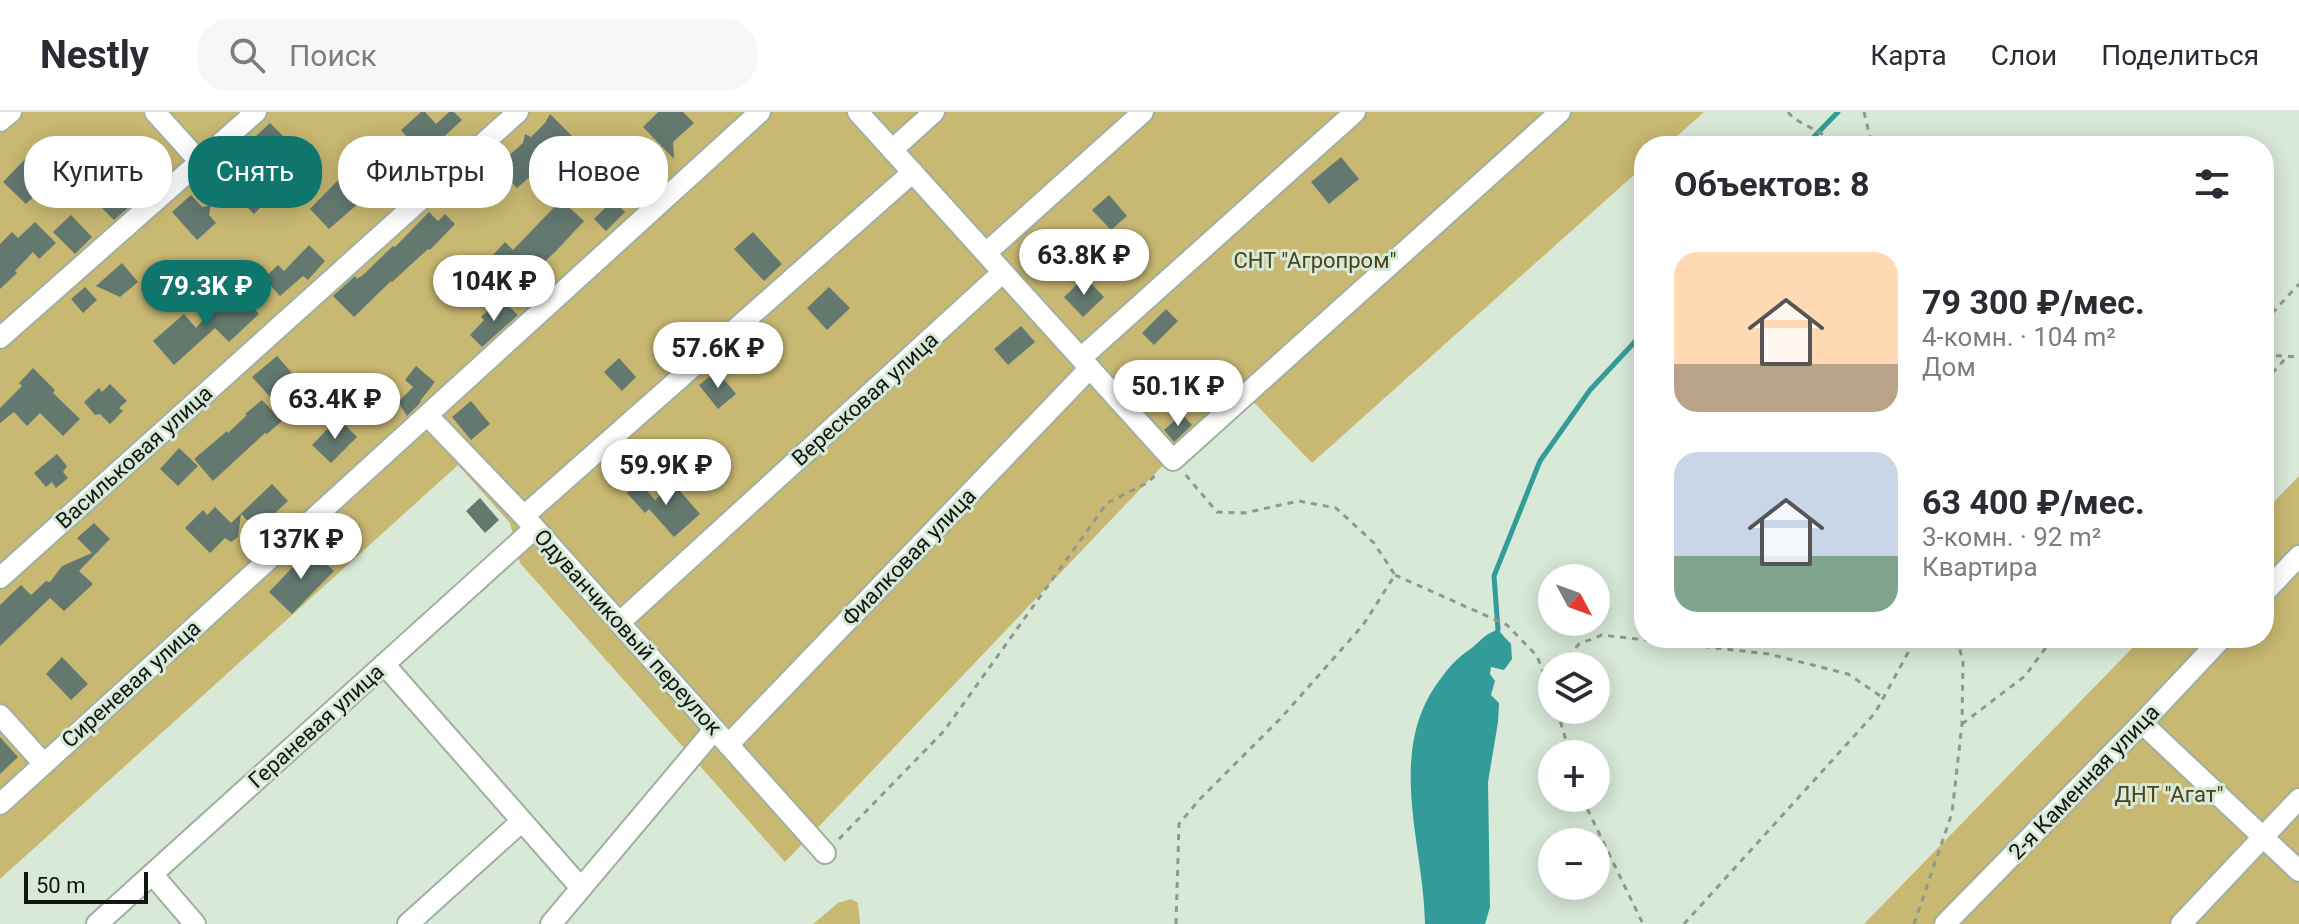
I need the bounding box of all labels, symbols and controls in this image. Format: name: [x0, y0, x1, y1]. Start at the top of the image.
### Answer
search box: [197, 19, 757, 91]
text: Nestly: [40, 33, 149, 77]
icon: search: [225, 33, 269, 77]
text: Поиск: [289, 38, 377, 73]
text: Карта: [1870, 39, 1947, 72]
text: Слои: [1991, 39, 2057, 72]
text: Поделиться: [2101, 39, 2259, 72]
chip: Купить: [24, 136, 172, 208]
chip: Снять: [188, 136, 322, 208]
chip: Фильтры: [338, 136, 513, 208]
chip: Новое: [529, 136, 668, 208]
icon: filters: [2190, 162, 2234, 206]
text: Объектов: 8: [1674, 164, 1869, 204]
pin: 63.8K ₽: [1010, 229, 1158, 297]
text: 63.8K ₽: [1037, 240, 1131, 270]
park label: СНТ "Агропром": [1233, 248, 1397, 273]
pin: 104K ₽: [429, 255, 559, 323]
pin: 79.3K ₽: [132, 260, 280, 328]
text: 104K ₽: [451, 266, 537, 296]
text: 79.3K ₽: [159, 271, 253, 301]
text: 79 300 ₽/мес.: [1922, 282, 2145, 322]
icon: home: [1738, 284, 1834, 380]
pin: 57.6K ₽: [644, 322, 792, 390]
text: 4-комн. · 104 m²: [1922, 322, 2116, 352]
street label: Вересковая улица: [787, 327, 943, 471]
text: 57.6K ₽: [671, 333, 765, 363]
text: Дом: [1922, 352, 1976, 382]
pin: 50.1K ₽: [1104, 360, 1252, 428]
text: 50.1K ₽: [1131, 371, 1225, 401]
pin: 63.4K ₽: [261, 373, 409, 441]
street label: Васильковая улица: [51, 380, 217, 534]
text: 63.4K ₽: [288, 384, 382, 414]
pin: 59.9K ₽: [592, 439, 740, 507]
text: 59.9K ₽: [619, 450, 713, 480]
text: 63 400 ₽/мес.: [1922, 482, 2145, 522]
street label: Фиалковая улица: [837, 483, 981, 631]
icon: home: [1738, 484, 1834, 580]
pin: 137K ₽: [236, 513, 366, 581]
text: 3-комн. · 92 m²: [1922, 522, 2101, 552]
text: 137K ₽: [258, 524, 344, 554]
street label: Одуванчиковый переулок: [529, 524, 727, 740]
text: Квартира: [1922, 552, 2038, 582]
north arrow: [1538, 564, 1610, 636]
map controls: [1538, 564, 1610, 900]
street label: Сиреневая улица: [57, 615, 205, 753]
button: layers: [1538, 652, 1610, 724]
street label: Гераневая улица: [243, 659, 389, 793]
street label: 2-я Каменная улица: [2004, 699, 2164, 865]
button: +: [1538, 740, 1610, 812]
park label: ДНТ "Агат": [2115, 782, 2224, 807]
button: −: [1538, 828, 1610, 900]
scale bar: [24, 868, 148, 904]
text: 50 m: [36, 873, 85, 898]

